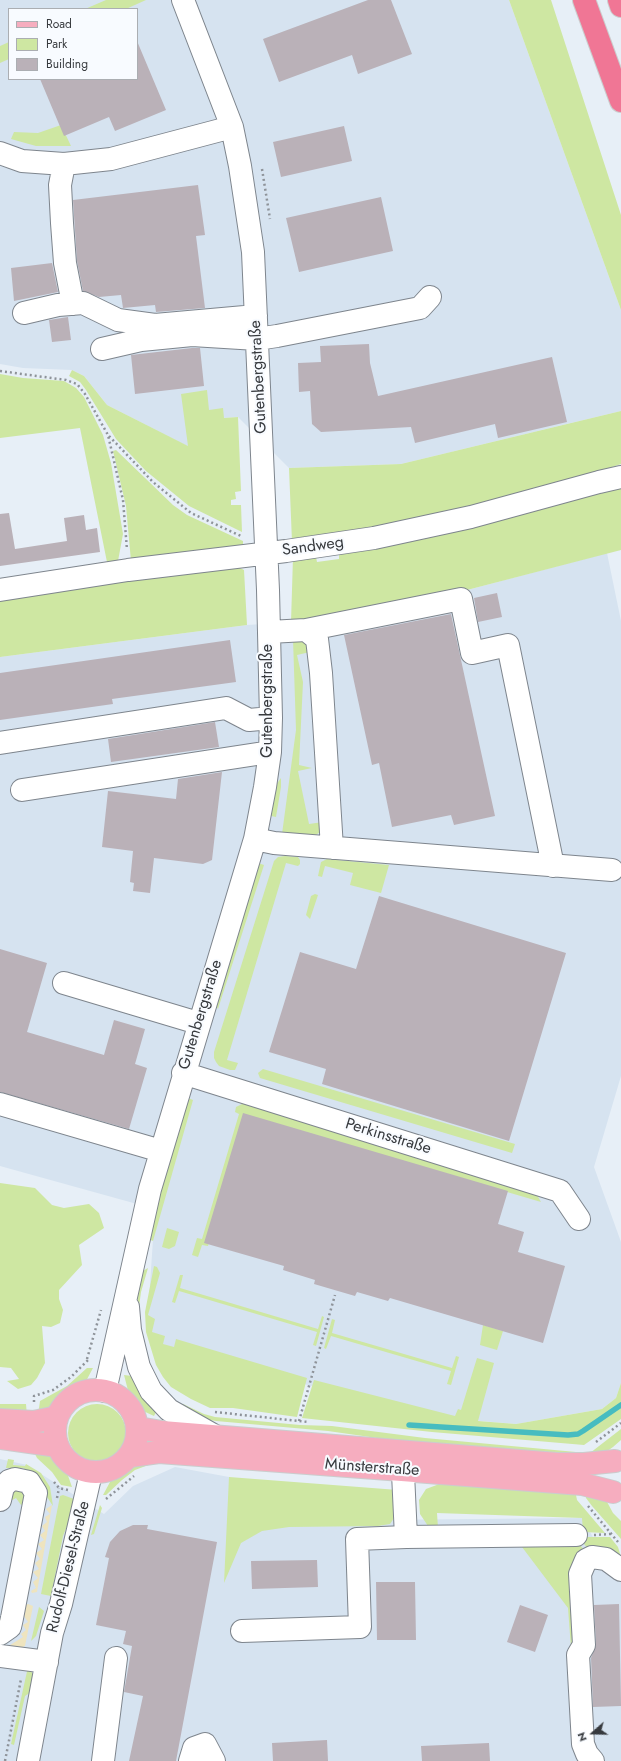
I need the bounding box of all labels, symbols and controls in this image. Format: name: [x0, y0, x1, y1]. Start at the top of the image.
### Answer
legend: [8, 8, 138, 80]
text: Road: [46, 15, 72, 33]
text: Park: [46, 35, 67, 53]
text: Building: [46, 55, 88, 73]
street label: Gutenbergstraße: [246, 320, 272, 434]
street label: Sandweg: [281, 533, 345, 561]
street label: Gutenbergstraße: [258, 644, 278, 758]
street label: Gutenbergstraße: [175, 958, 227, 1072]
street label: Perkinsstraße: [343, 1115, 433, 1159]
street label: Münsterstraße: [324, 1455, 420, 1481]
street label: Rudolf-Diesel-Straße: [43, 1499, 95, 1635]
north arrow: [573, 1713, 613, 1753]
text: N: [573, 1730, 591, 1744]

